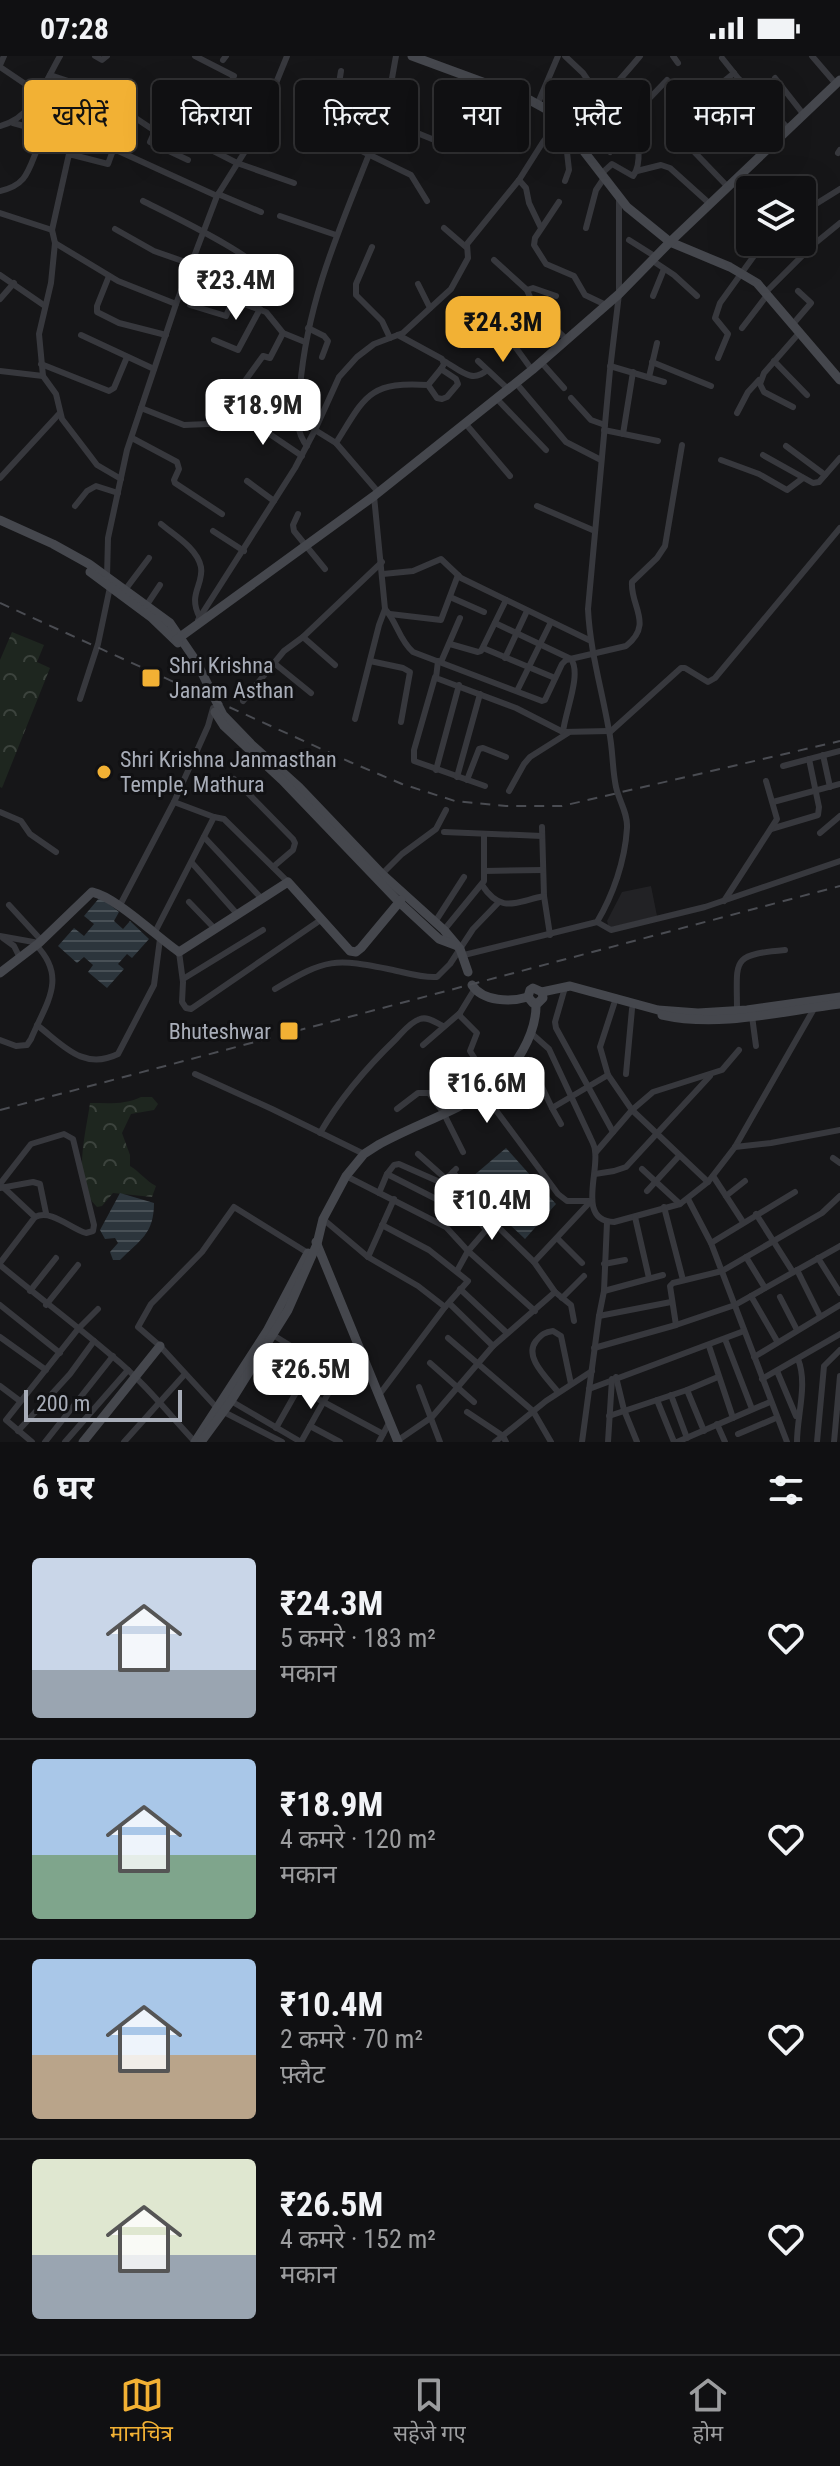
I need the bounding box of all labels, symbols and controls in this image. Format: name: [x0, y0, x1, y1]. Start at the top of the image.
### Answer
text: 07:28: [40, 11, 109, 46]
chip: खरीदें: [24, 80, 136, 152]
chip: किराया: [152, 80, 279, 152]
chip: फ़िल्टर: [295, 80, 418, 152]
chip: नया: [434, 80, 529, 152]
chip: फ़्लैट: [545, 80, 650, 152]
chip: मकान: [666, 80, 783, 152]
map controls: [736, 176, 816, 256]
button: layers: [736, 176, 816, 256]
pin: ₹23.4M: [171, 254, 301, 322]
text: ₹23.4M: [197, 265, 276, 295]
pin: ₹24.3M: [438, 296, 568, 364]
text: ₹24.3M: [464, 307, 543, 337]
pin: ₹18.9M: [198, 379, 328, 447]
text: ₹18.9M: [224, 390, 303, 420]
place label: Shri Krishna Janam Asthan: [169, 653, 294, 703]
marker: Shri Krishna Janam Asthan: [140, 667, 162, 689]
place label: Shri Krishna Janmasthan Temple, Mathura: [120, 747, 337, 797]
marker: Shri Krishna Janmasthan Temple, Mathura: [95, 763, 113, 781]
place label: Bhuteshwar: [169, 1019, 271, 1044]
marker: Bhuteshwar: [278, 1020, 300, 1042]
pin: ₹16.6M: [422, 1057, 552, 1125]
text: ₹16.6M: [448, 1068, 527, 1098]
pin: ₹10.4M: [427, 1174, 557, 1242]
text: ₹10.4M: [453, 1185, 532, 1215]
pin: ₹26.5M: [246, 1343, 376, 1411]
text: ₹26.5M: [272, 1354, 351, 1384]
scale bar: [24, 1386, 182, 1422]
text: 200 m: [36, 1391, 90, 1416]
text: 6 घर: [32, 1467, 94, 1507]
icon: filters: [764, 1468, 808, 1512]
text: ₹24.3M: [280, 1583, 383, 1623]
icon: home: [96, 1590, 192, 1686]
icon: heart: [764, 1616, 808, 1660]
text: 5 कमरे · 183 m²: [280, 1623, 436, 1653]
text: मकान: [280, 1658, 337, 1688]
text: ₹18.9M: [280, 1784, 383, 1824]
icon: home: [96, 1791, 192, 1887]
icon: heart: [764, 1817, 808, 1861]
text: 4 कमरे · 120 m²: [280, 1824, 436, 1854]
text: मकान: [280, 1859, 337, 1889]
text: ₹10.4M: [280, 1984, 383, 2024]
icon: home: [96, 1991, 192, 2087]
icon: heart: [764, 2017, 808, 2061]
text: 2 कमरे · 70 m²: [280, 2024, 423, 2054]
text: फ़्लैट: [280, 2059, 325, 2089]
text: ₹26.5M: [280, 2184, 383, 2224]
icon: home: [96, 2191, 192, 2287]
icon: heart: [764, 2217, 808, 2261]
text: 4 कमरे · 152 m²: [280, 2224, 436, 2254]
text: मकान: [280, 2259, 337, 2289]
tab: मानचित्र: [110, 2373, 173, 2450]
tab: सहेजे गए: [393, 2373, 466, 2450]
tab: होम: [686, 2373, 730, 2450]

